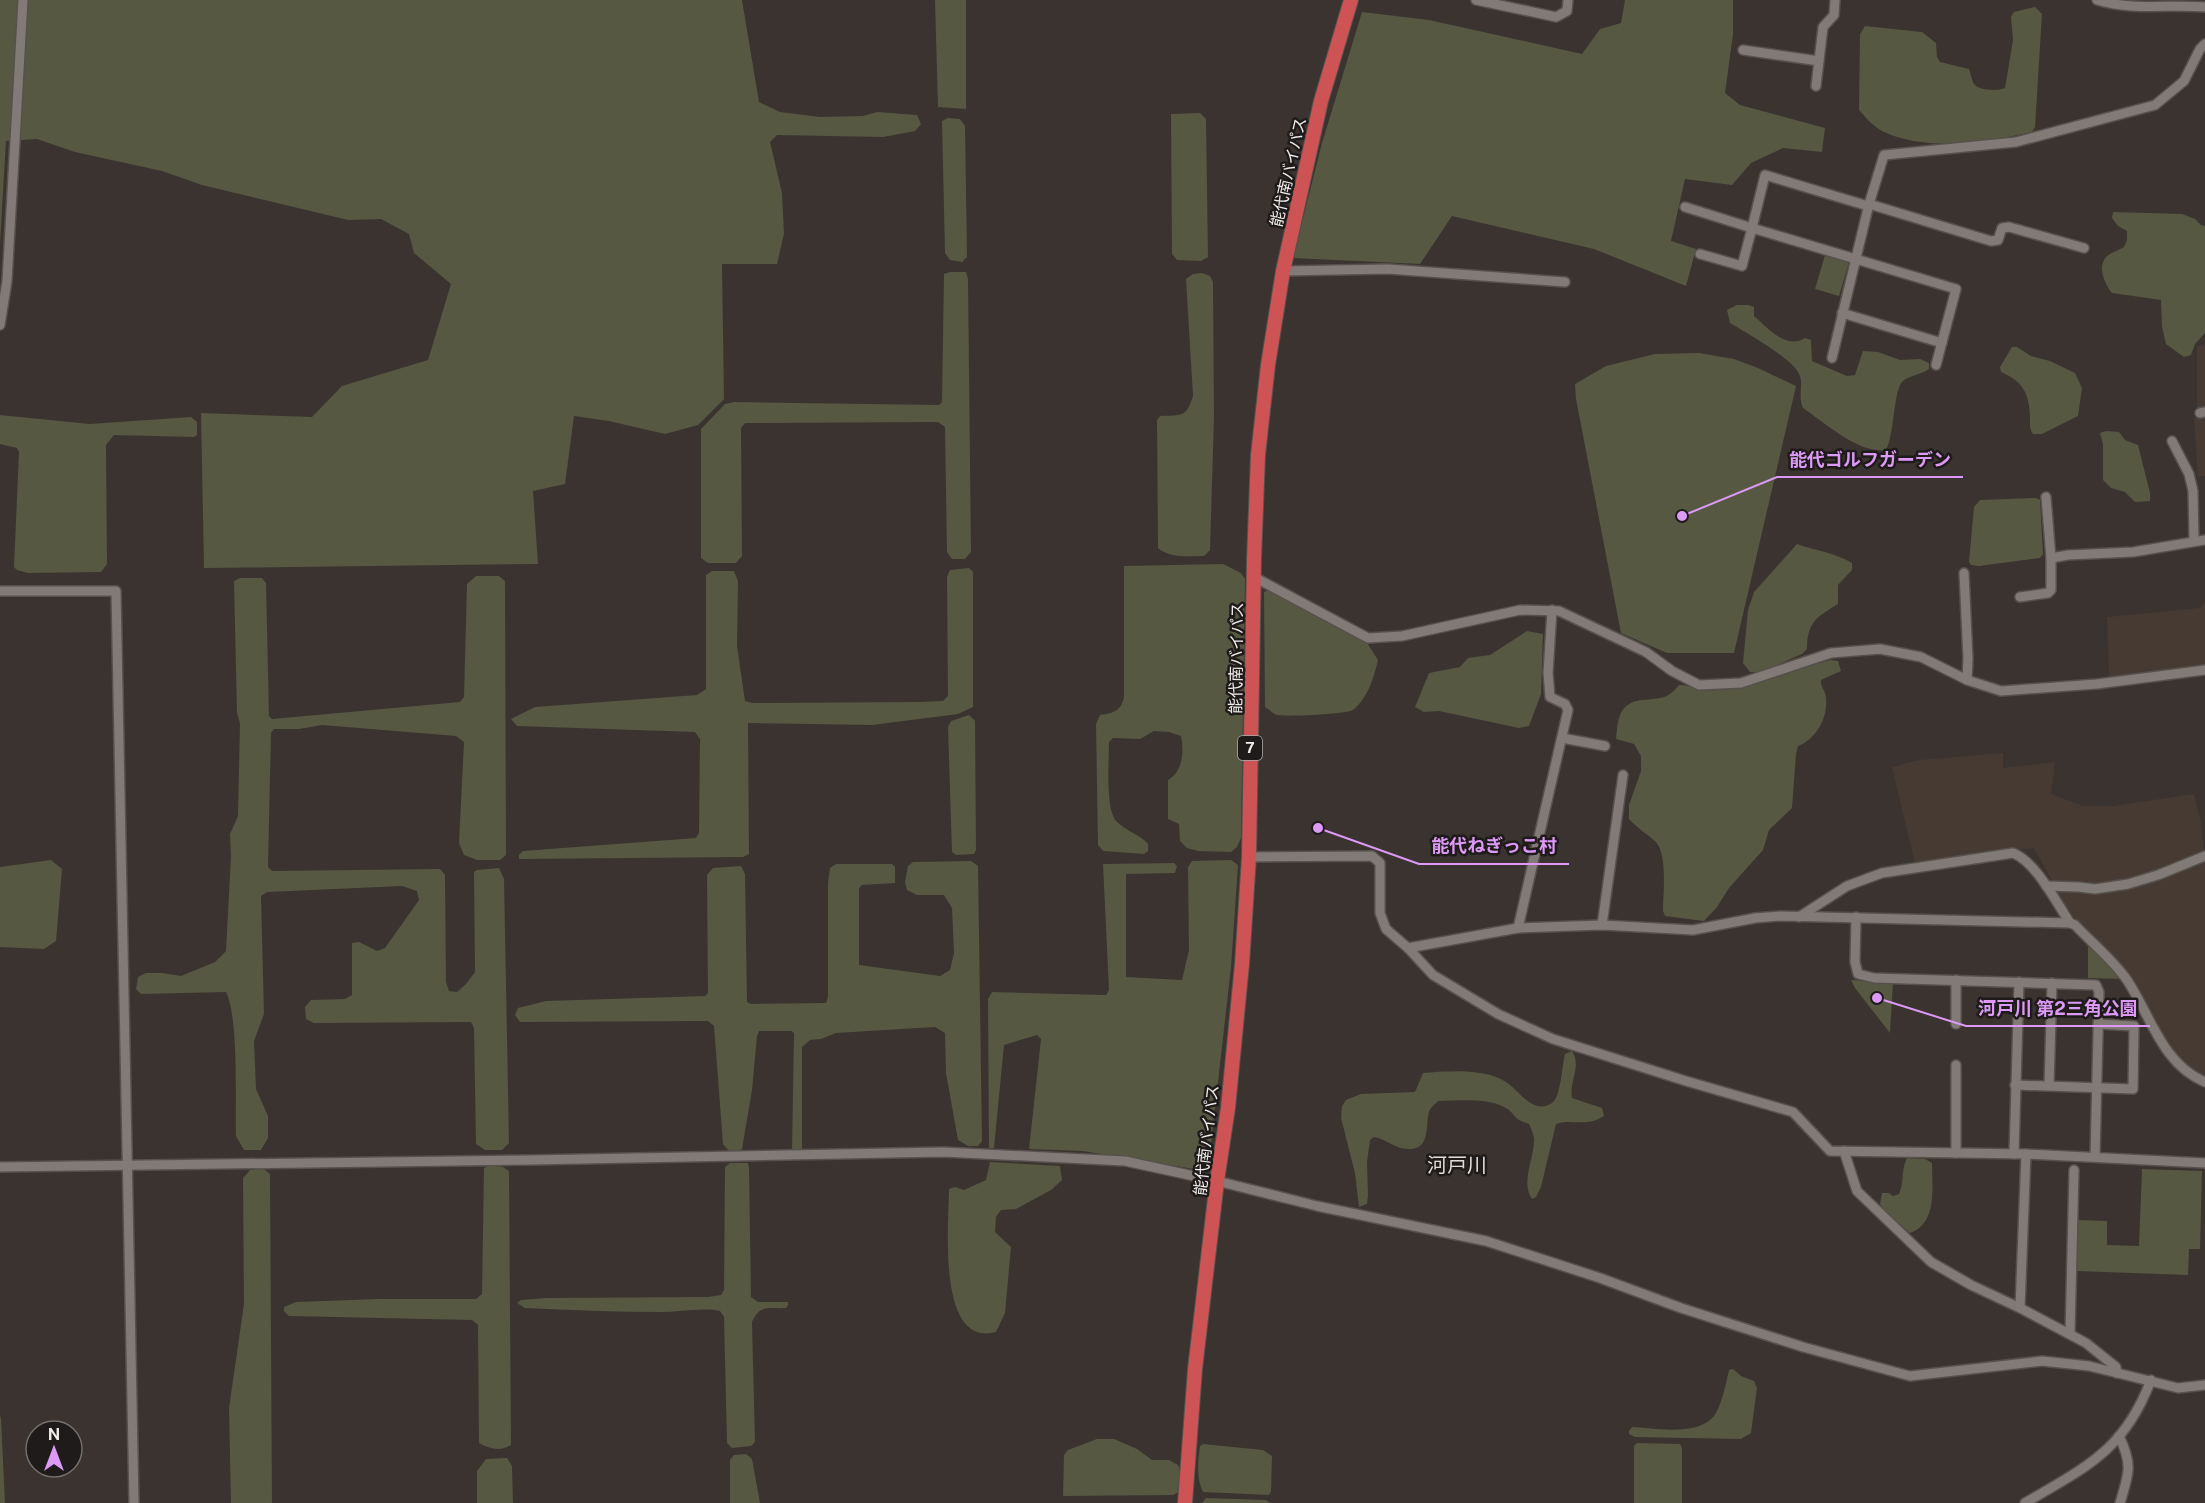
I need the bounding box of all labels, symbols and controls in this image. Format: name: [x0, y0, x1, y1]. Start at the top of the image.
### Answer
street label: 能代南バイパス: [1267, 116, 1310, 229]
callout: 能代ゴルフガーデン: [1777, 441, 1963, 477]
text: 能代ゴルフガーデン: [1789, 449, 1951, 470]
street label: 能代南バイパス: [1226, 602, 1247, 714]
road number: 7: [1238, 736, 1262, 760]
callout: 能代ねぎっこ村: [1419, 828, 1569, 864]
text: 能代ねぎっこ村: [1431, 835, 1557, 856]
callout: 河戸川 第2三角公園: [1966, 990, 2150, 1026]
text: 河戸川 第2三角公園: [1978, 998, 2138, 1019]
street label: 能代南バイパス: [1190, 1083, 1223, 1197]
district label: 河戸川: [1427, 1153, 1487, 1177]
north arrow: [24, 1419, 84, 1479]
text: N: [48, 1425, 60, 1444]

